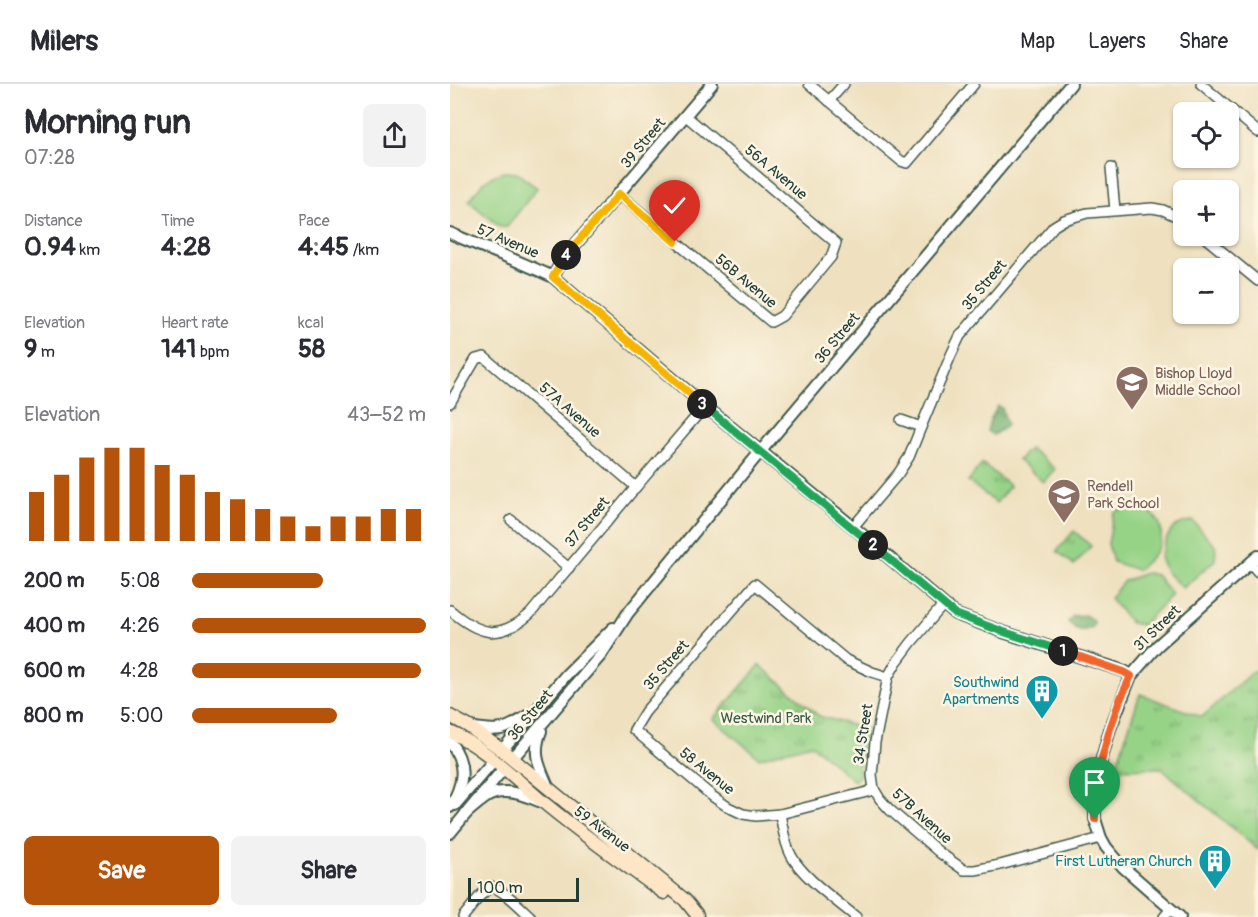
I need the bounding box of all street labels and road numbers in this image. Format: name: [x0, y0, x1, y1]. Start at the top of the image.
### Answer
street label: 39 Street: [617, 113, 671, 172]
street label: 56A Avenue: [740, 141, 811, 204]
street label: 57 Avenue: [474, 220, 542, 263]
street label: 56B Avenue: [711, 250, 781, 313]
street label: 35 Street: [958, 255, 1012, 315]
street label: 36 Street: [810, 308, 865, 368]
street label: 57A Avenue: [535, 379, 605, 443]
street label: 37 Street: [561, 492, 615, 552]
street label: 31 Street: [1130, 601, 1186, 655]
street label: 35 Street: [639, 636, 694, 694]
street label: 36 Street: [503, 685, 558, 745]
street label: 34 Street: [849, 702, 878, 766]
street label: 58 Avenue: [675, 744, 738, 800]
street label: 57B Avenue: [888, 785, 956, 849]
street label: 59 Avenue: [570, 802, 634, 857]

